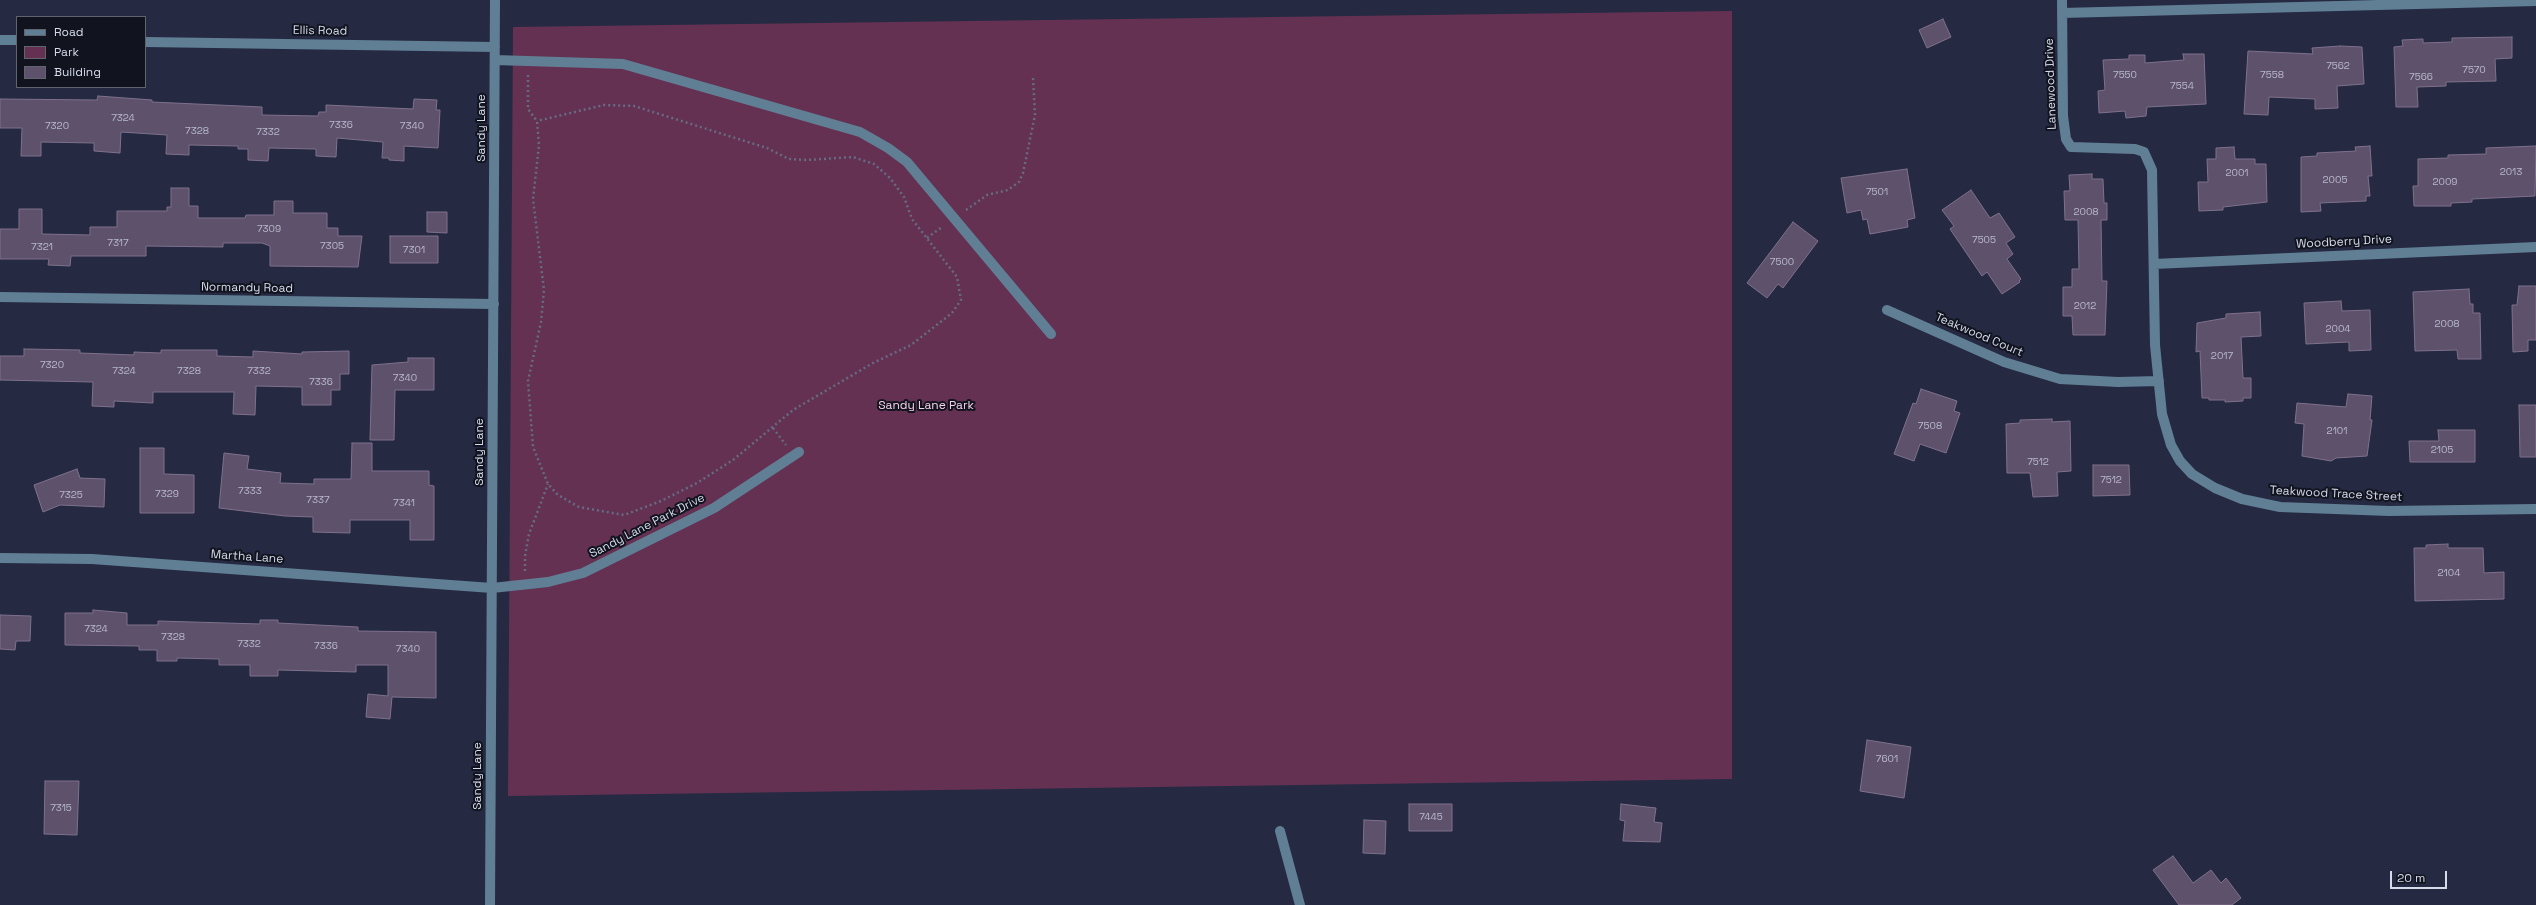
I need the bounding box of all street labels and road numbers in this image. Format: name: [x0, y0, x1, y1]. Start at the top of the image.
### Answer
street label: Ellis Road: [293, 23, 347, 39]
street label: Lanewood Drive: [2042, 38, 2060, 130]
street label: Sandy Lane: [475, 94, 489, 162]
street label: Woodberry Drive: [2296, 232, 2392, 252]
street label: Normandy Road: [201, 280, 293, 296]
street label: Teakwood Court: [1933, 310, 2025, 360]
street label: Sandy Lane: [473, 418, 487, 486]
street label: Teakwood Trace Street: [2269, 483, 2403, 505]
street label: Sandy Lane Park Drive: [587, 491, 707, 561]
street label: Martha Lane: [210, 547, 284, 567]
street label: Sandy Lane: [471, 742, 485, 810]

